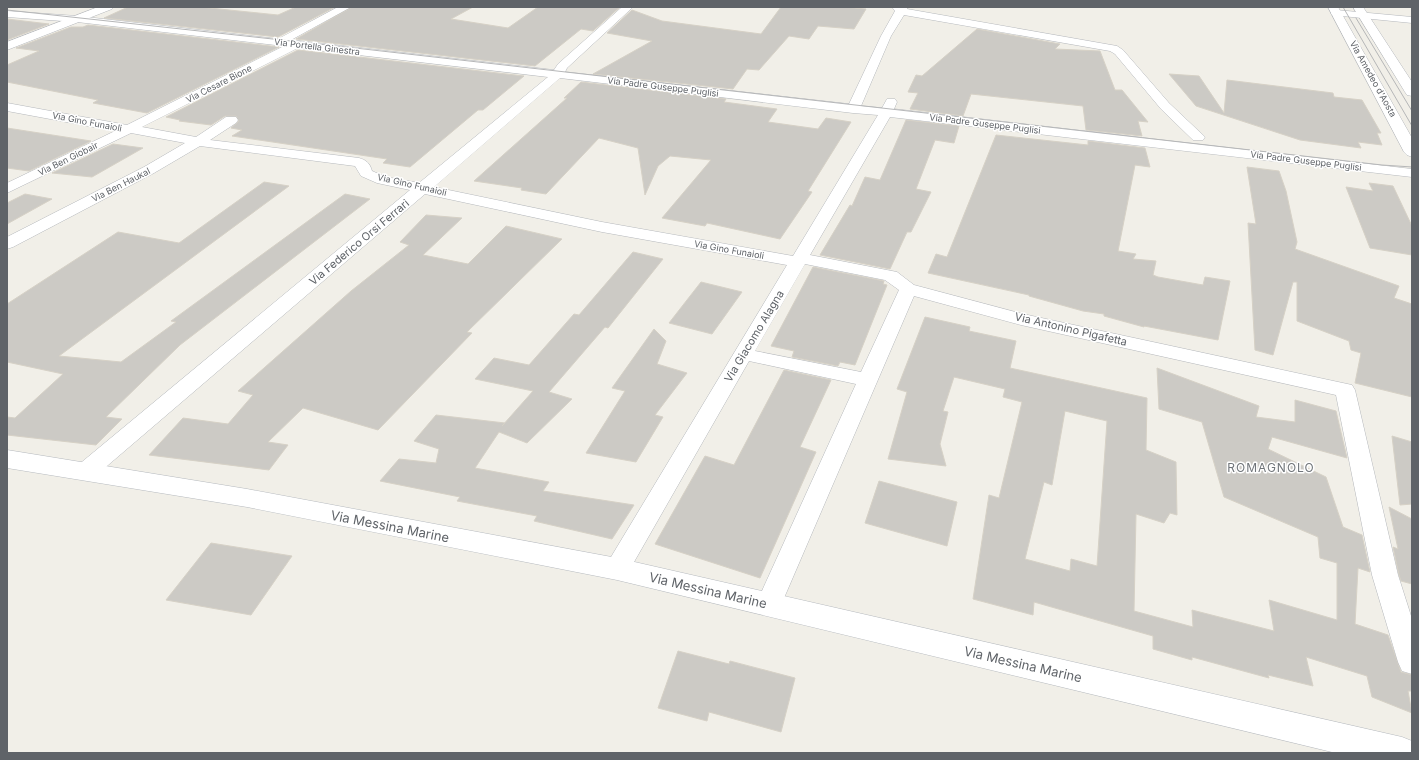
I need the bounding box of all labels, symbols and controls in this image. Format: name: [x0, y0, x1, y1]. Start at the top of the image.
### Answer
street label: Via Portella Ginestra: [274, 36, 361, 57]
street label: Via Amedeo d'Aosta: [1348, 39, 1399, 119]
street label: Via Cesare Bione: [184, 62, 254, 105]
street label: Via Padre Guseppe Puglisi: [607, 74, 719, 99]
street label: Via Gino Funaioli: [51, 109, 123, 134]
street label: Via Padre Guseppe Puglisi: [929, 111, 1041, 136]
street label: Via Ben Giobair: [36, 139, 100, 178]
street label: Via Padre Guseppe Puglisi: [1250, 148, 1362, 173]
street label: Via Ben Haukal: [90, 165, 152, 204]
street label: Via Gino Funaioli: [376, 171, 448, 198]
street label: Via Federico Orsi Ferrari: [306, 196, 412, 288]
street label: Via Gino Funaioli: [693, 238, 765, 261]
street label: Via Giacomo Alagna: [721, 288, 787, 384]
street label: Via Antonino Pigafetta: [1013, 309, 1129, 349]
district label: ROMAGNOLO: [1227, 460, 1315, 475]
street label: Via Messina Marine: [329, 507, 451, 545]
street label: Via Messina Marine: [648, 569, 768, 611]
street label: Via Messina Marine: [963, 643, 1083, 685]

